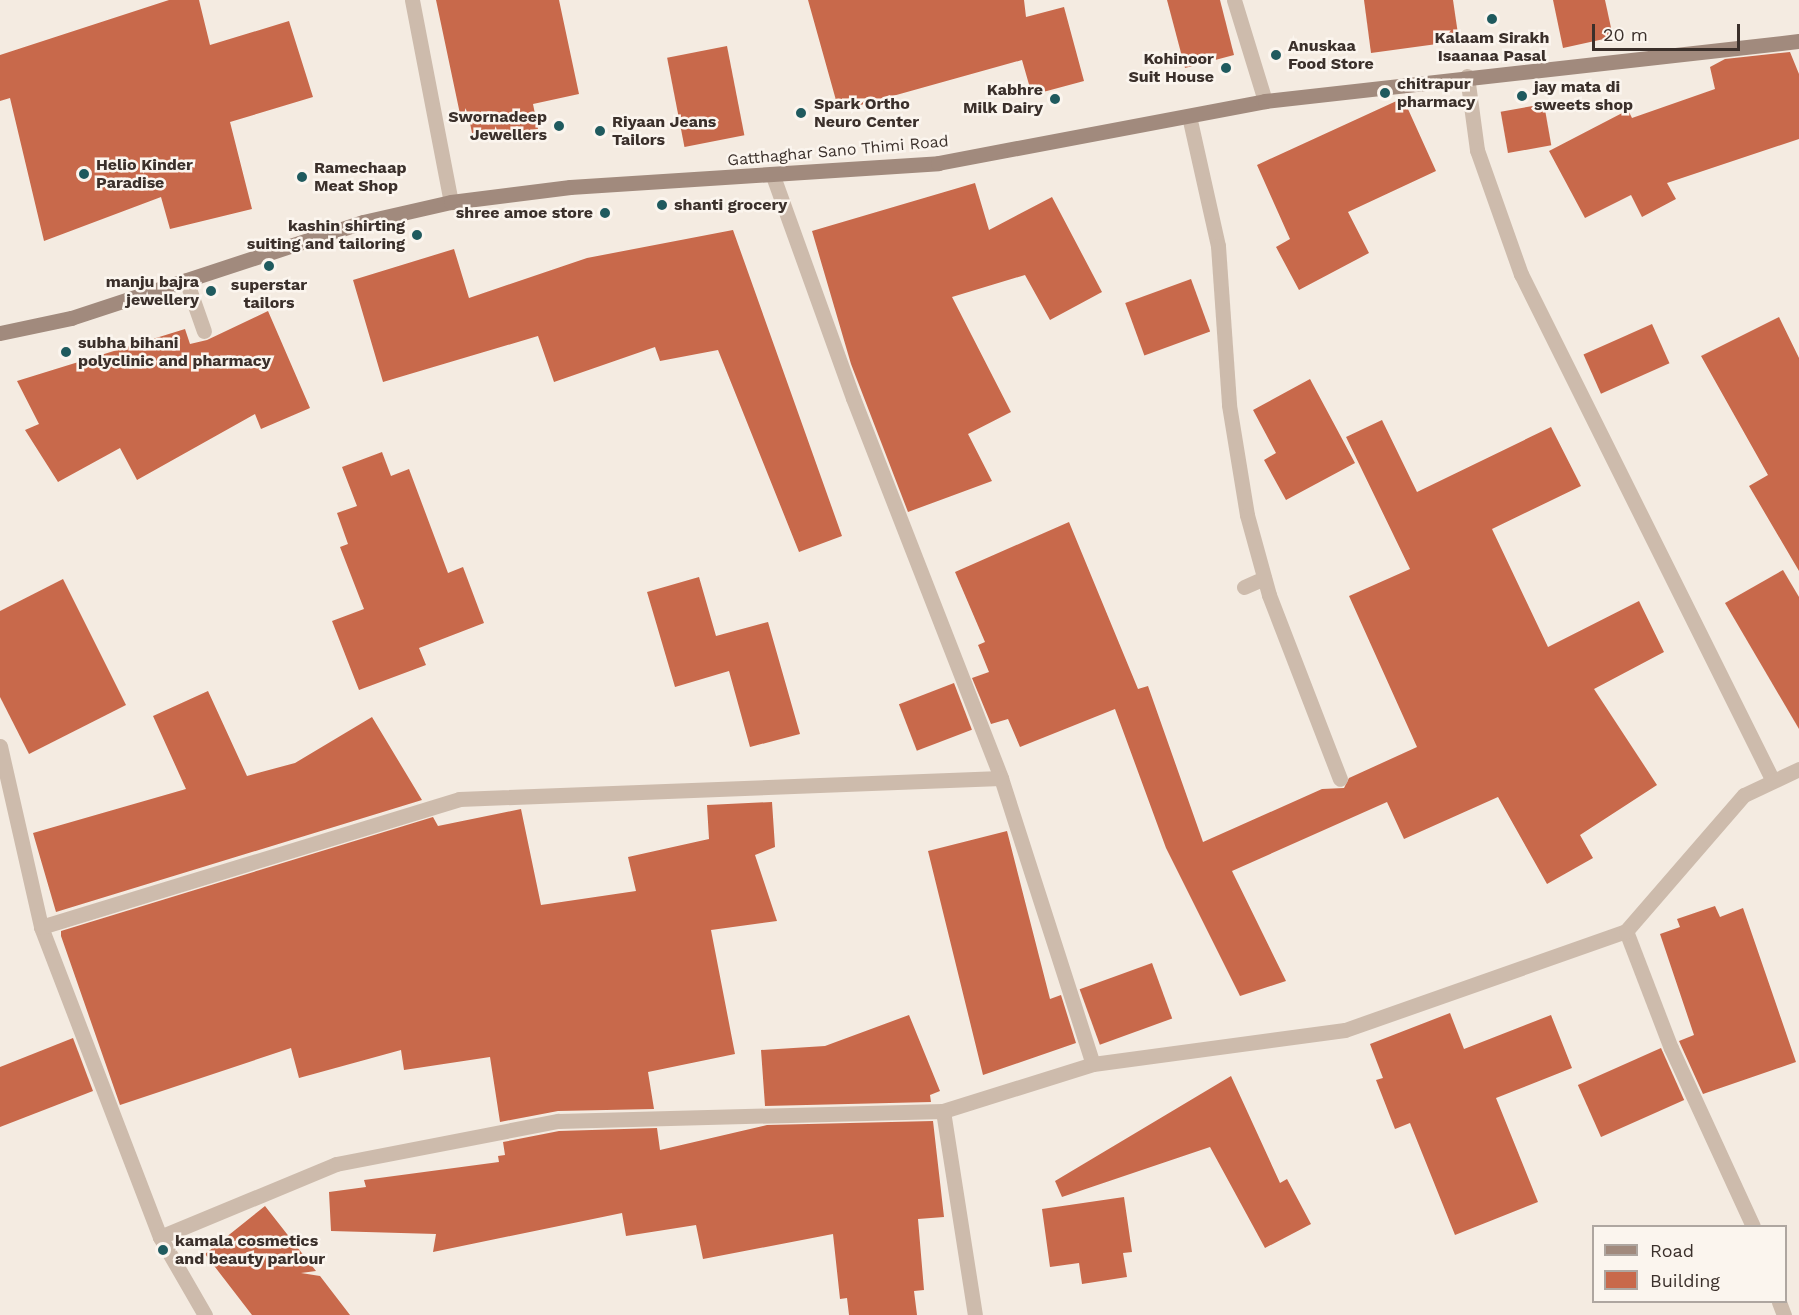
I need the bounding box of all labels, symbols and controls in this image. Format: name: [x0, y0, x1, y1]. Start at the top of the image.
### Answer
marker: Kalaam Sirakh Isaanaa Pasal: [1485, 12, 1499, 26]
scale bar: [1595, 12, 1744, 50]
text: 20 m: [1603, 24, 1648, 45]
place label: Kalaam Sirakh Isaanaa Pasal: [1435, 28, 1549, 66]
place label: Anuskaa Food Store: [1288, 36, 1374, 74]
marker: Anuskaa Food Store: [1269, 48, 1283, 62]
place label: Kohinoor Suit House: [1129, 49, 1214, 87]
marker: Kohinoor Suit House: [1219, 61, 1233, 75]
place label: chitrapur pharmacy: [1397, 74, 1475, 112]
place label: jay mata di sweets shop: [1534, 77, 1633, 115]
place label: Kabhre Milk Dairy: [963, 80, 1043, 118]
marker: chitrapur pharmacy: [1378, 86, 1392, 100]
marker: jay mata di sweets shop: [1515, 89, 1529, 103]
marker: Kabhre Milk Dairy: [1048, 92, 1062, 106]
place label: Spark Ortho Neuro Center: [814, 94, 919, 132]
marker: Spark Ortho Neuro Center: [792, 104, 810, 122]
place label: Swornadeep Jewellers: [448, 107, 547, 145]
place label: Riyaan Jeans Tailors: [612, 112, 717, 150]
marker: Swornadeep Jewellers: [552, 119, 566, 133]
marker: Riyaan Jeans Tailors: [593, 124, 607, 138]
street label: Gatthaghar Sano Thimi Road: [726, 132, 950, 170]
place label: Helio Kinder Paradise: [96, 155, 193, 193]
place label: Ramechaap Meat Shop: [314, 158, 406, 196]
marker: Helio Kinder Paradise: [77, 167, 91, 181]
marker: Ramechaap Meat Shop: [295, 170, 309, 184]
place label: shanti grocery: [674, 195, 787, 215]
marker: shanti grocery: [655, 198, 669, 212]
place label: shree amoe store: [456, 203, 593, 223]
marker: shree amoe store: [598, 206, 612, 220]
place label: kashin shirting suiting and tailoring: [247, 216, 405, 254]
marker: kashin shirting suiting and tailoring: [410, 228, 424, 242]
marker: superstar tailors: [262, 259, 276, 273]
place label: manju bajra jewellery: [106, 272, 199, 310]
place label: superstar tailors: [231, 275, 307, 313]
marker: manju bajra jewellery: [204, 284, 218, 298]
place label: subha bihani polyclinic and pharmacy: [78, 333, 271, 371]
marker: subha bihani polyclinic and pharmacy: [59, 345, 73, 359]
legend: [1592, 1225, 1787, 1303]
place label: kamala cosmetics and beauty parlour: [175, 1231, 326, 1269]
text: Road: [1650, 1240, 1694, 1261]
marker: kamala cosmetics and beauty parlour: [156, 1243, 170, 1257]
text: Building: [1650, 1270, 1720, 1291]

